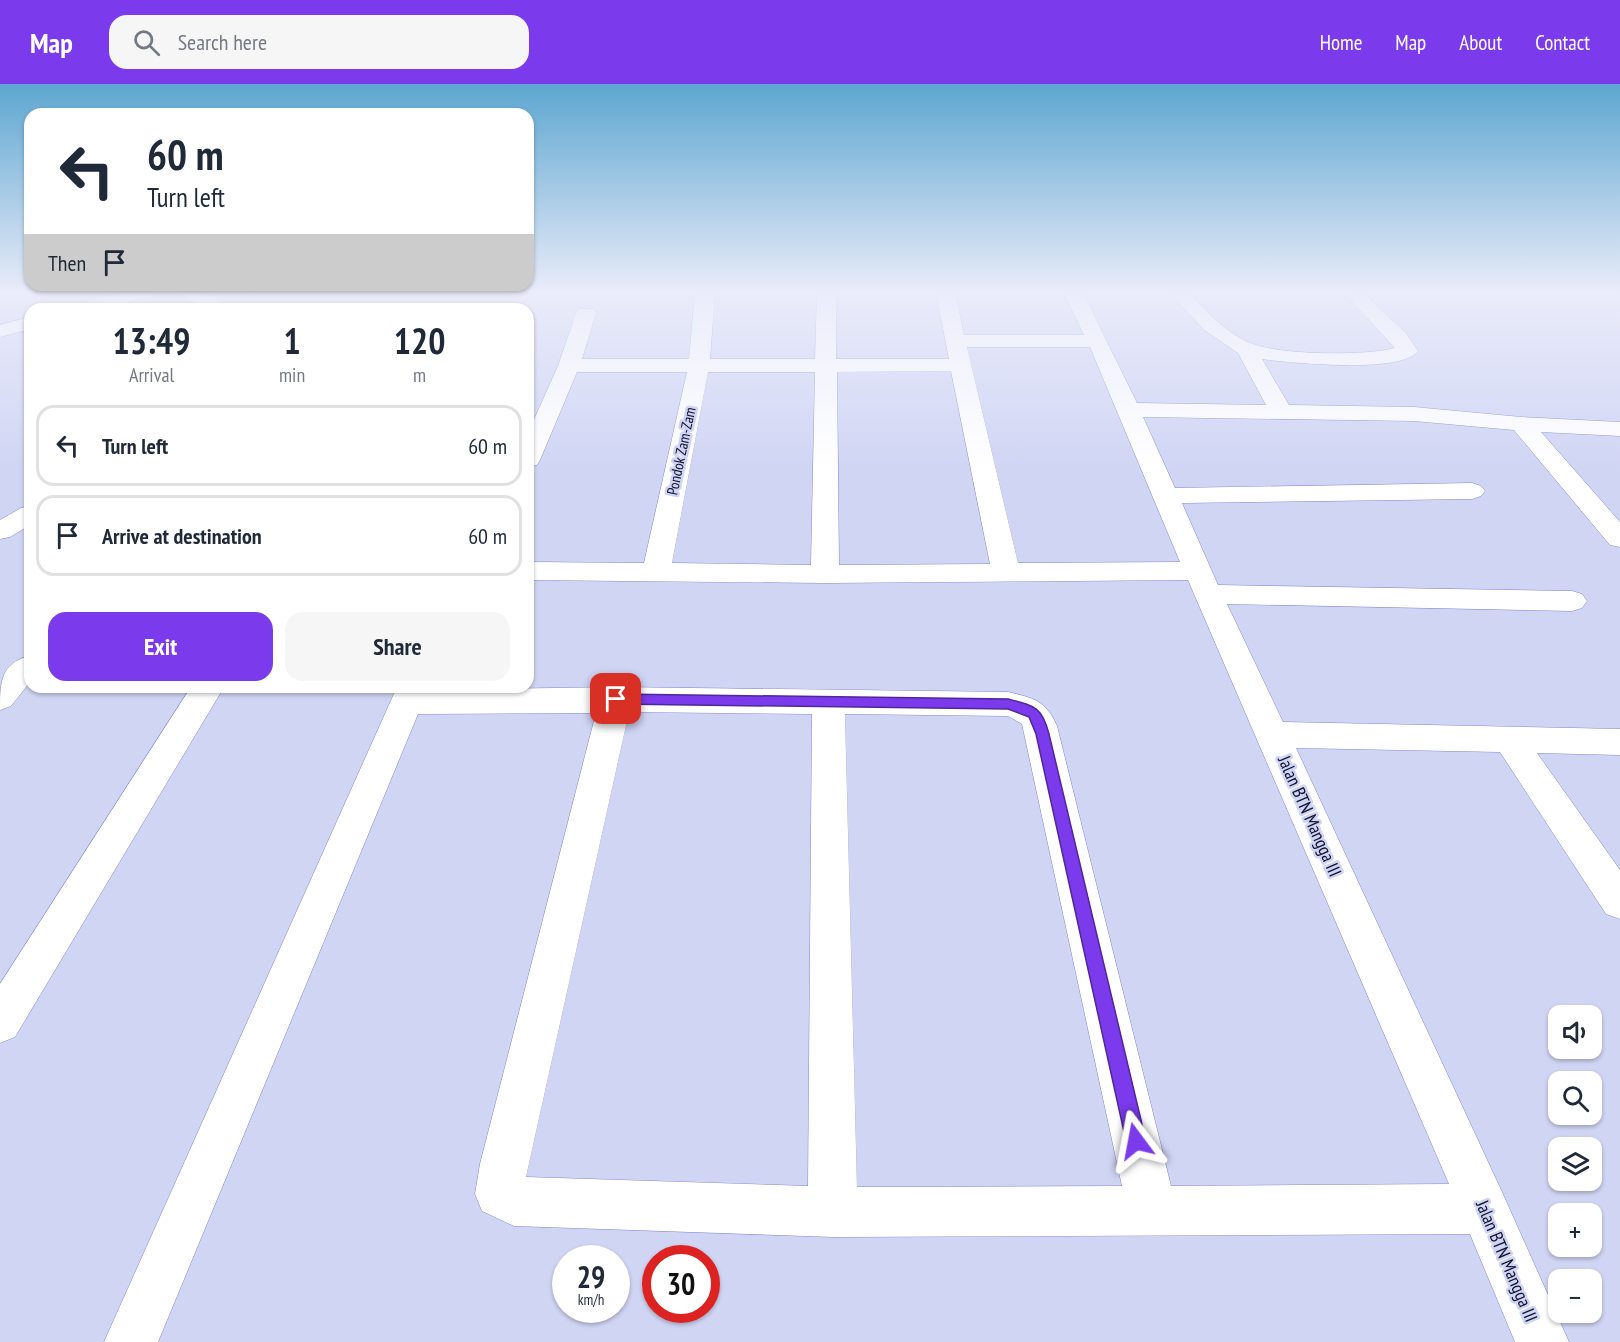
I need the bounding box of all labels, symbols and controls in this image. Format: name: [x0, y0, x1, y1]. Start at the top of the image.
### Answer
search box: [109, 15, 529, 69]
text: Map: [30, 24, 73, 61]
icon: search: [130, 26, 163, 59]
text: Search here: [178, 28, 267, 56]
text: Home: [1320, 29, 1362, 56]
text: Map: [1395, 29, 1426, 56]
text: About: [1459, 29, 1502, 56]
text: Contact: [1535, 29, 1590, 56]
text: 60 m: [147, 127, 224, 182]
icon: left: [48, 132, 126, 210]
text: Turn left: [147, 180, 225, 214]
icon: arrive: [98, 246, 131, 279]
text: Then: [48, 249, 86, 277]
text: 13:49: [113, 317, 190, 364]
text: 1: [283, 317, 301, 364]
text: 120: [394, 317, 445, 364]
text: Arrival: [129, 362, 174, 388]
text: min: [279, 362, 305, 388]
text: m: [413, 362, 426, 388]
street label: Pondok Zam-Zam: [662, 405, 700, 497]
icon: left: [51, 429, 84, 462]
text: Turn left: [102, 432, 168, 460]
text: 60 m: [468, 432, 507, 460]
icon: arrive: [51, 519, 84, 552]
text: Arrive at destination: [102, 522, 262, 550]
text: 60 m: [468, 522, 507, 550]
button: Exit: [48, 612, 273, 681]
button: Share: [285, 612, 510, 681]
pin: [590, 673, 641, 724]
icon: arrive: [599, 682, 632, 715]
street label: Jalan BTN Mangga III: [1273, 751, 1347, 880]
map controls: [1548, 1005, 1602, 1323]
button: sound: [1548, 1005, 1602, 1059]
button: search: [1548, 1071, 1602, 1125]
position arrow: [1104, 1109, 1168, 1173]
button: layers: [1548, 1137, 1602, 1191]
street label: Jalan BTN Mangga III: [1471, 1196, 1543, 1325]
button: +: [1548, 1203, 1602, 1257]
speed limit sign: 30: [642, 1245, 720, 1323]
text: 29: [577, 1257, 605, 1296]
button: −: [1548, 1269, 1602, 1323]
text: km/h: [578, 1290, 604, 1309]

